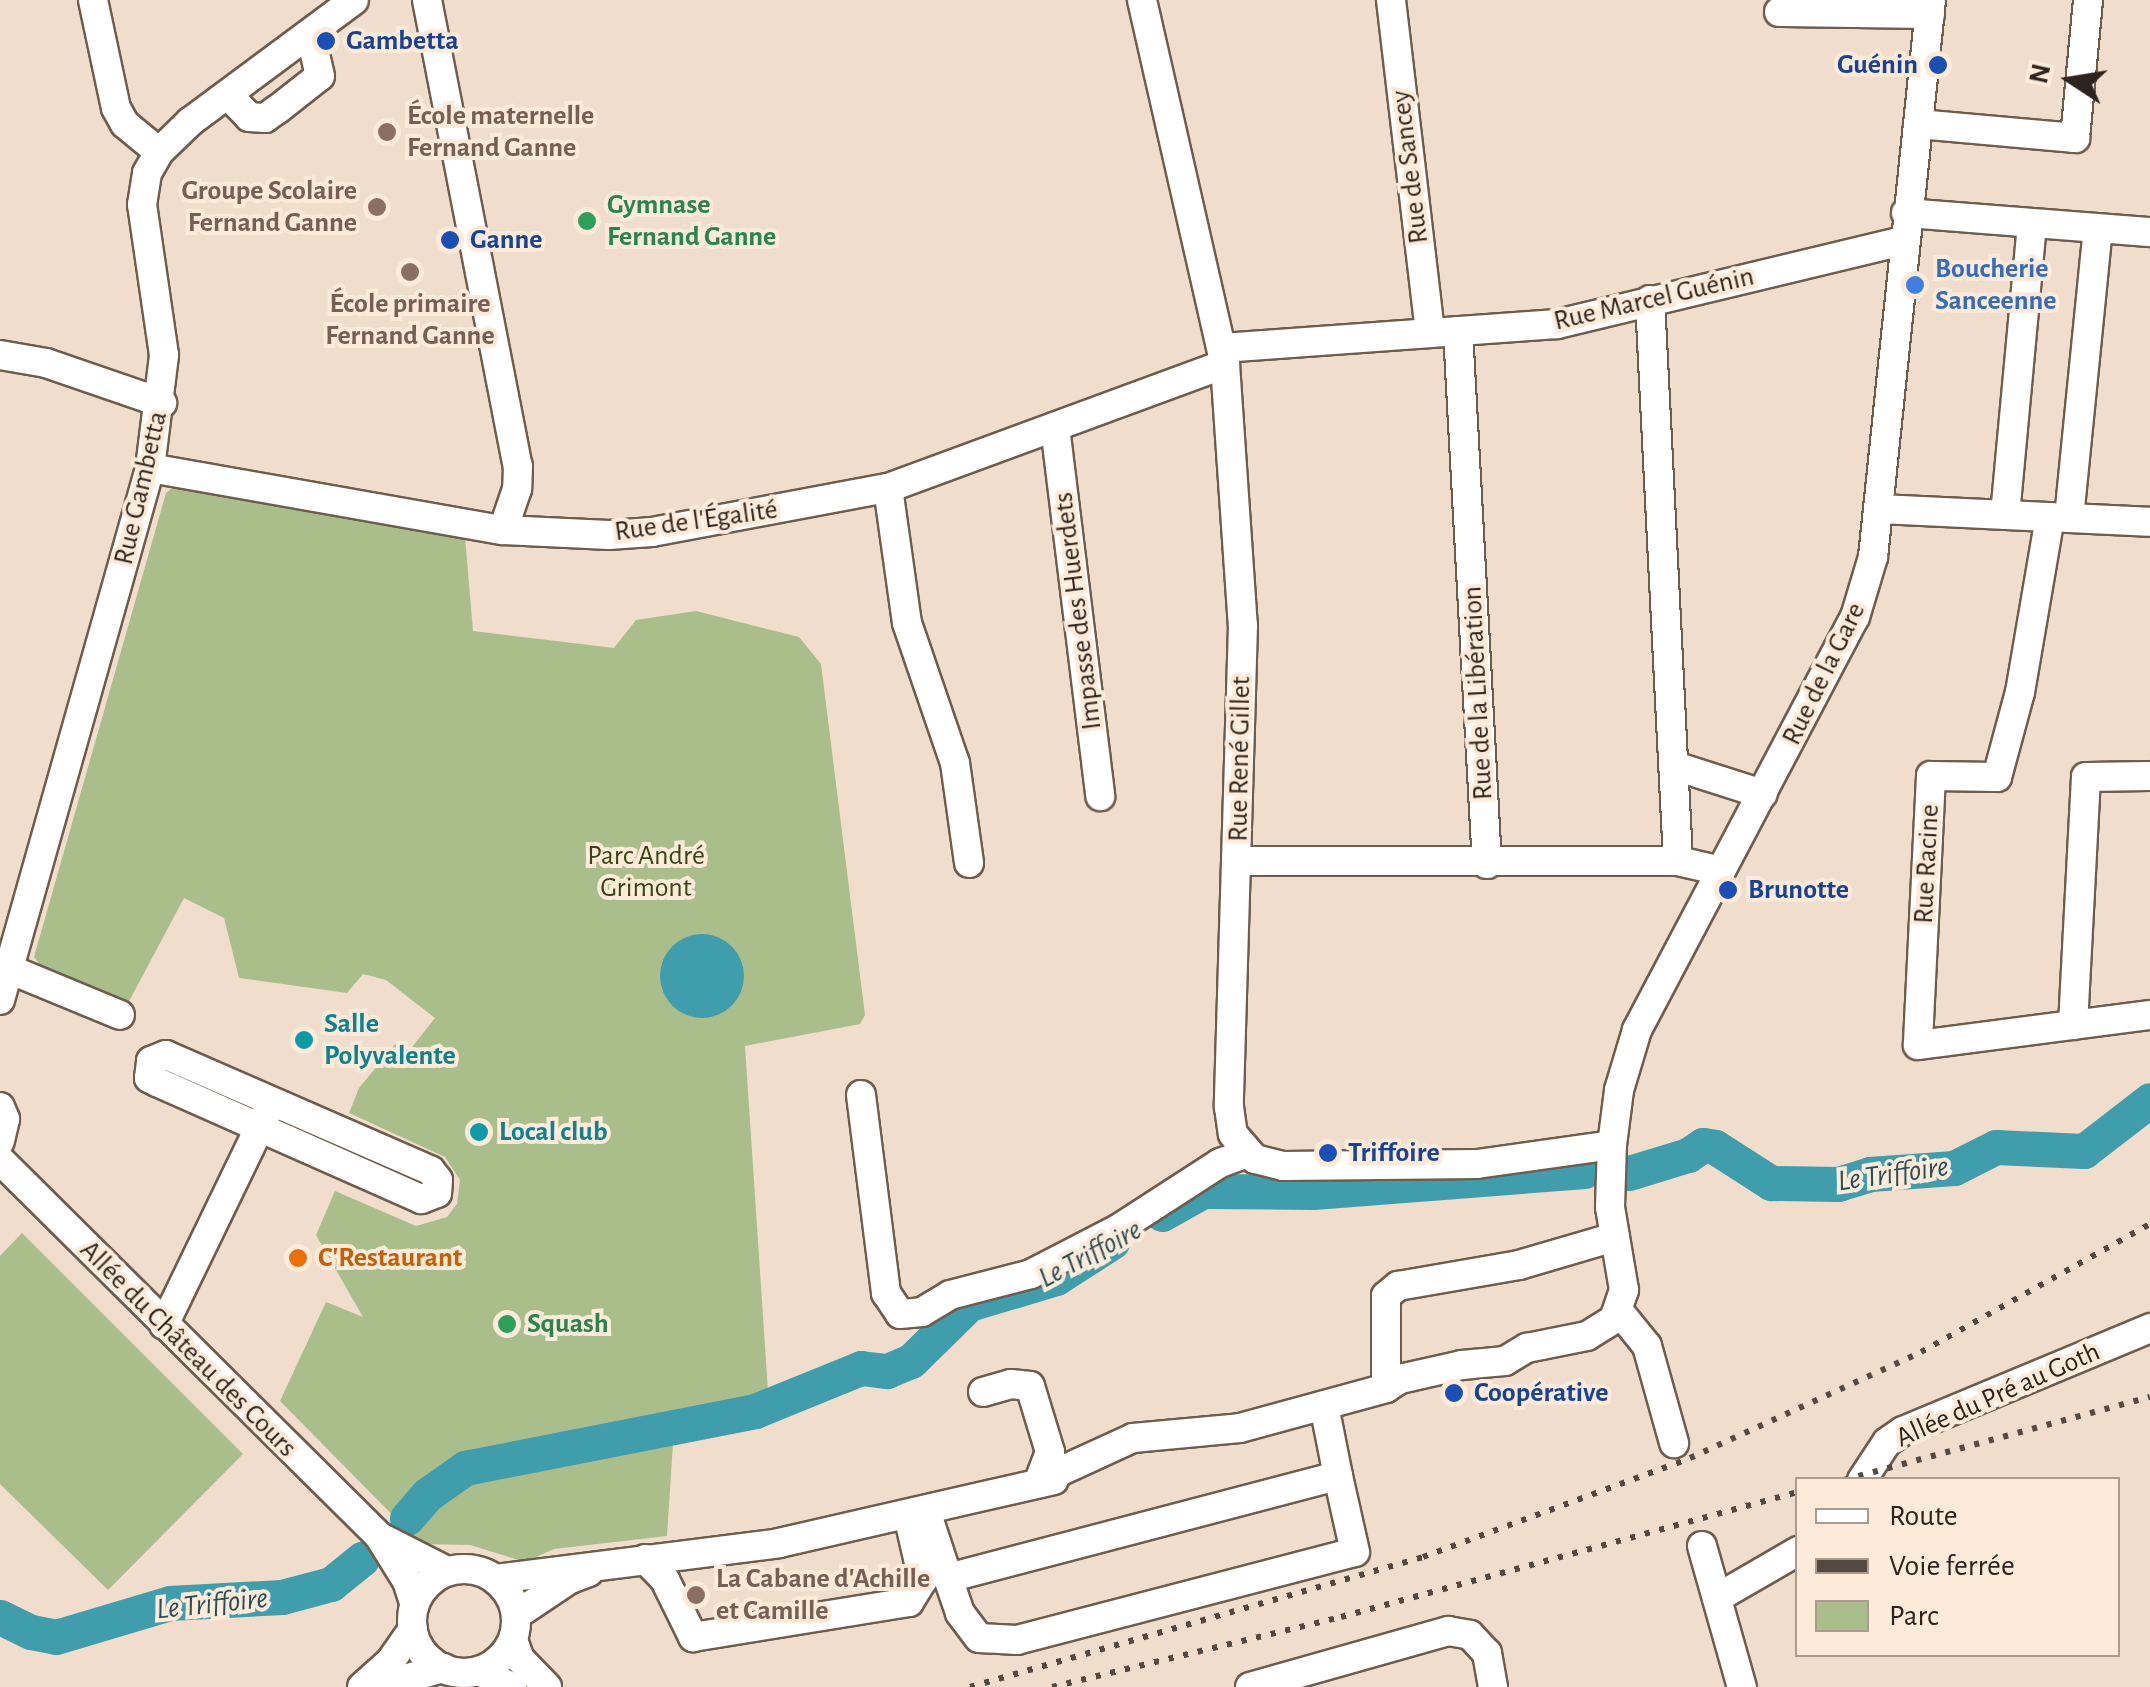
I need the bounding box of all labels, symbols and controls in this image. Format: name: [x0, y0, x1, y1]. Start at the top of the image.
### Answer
place label: Gambetta: [346, 24, 459, 58]
marker: Gambetta: [315, 30, 337, 52]
north arrow: [2020, 30, 2120, 130]
place label: Guénin: [1837, 48, 1918, 82]
marker: Guénin: [1927, 54, 1949, 76]
text: N: [2025, 61, 2056, 86]
street label: Rue de Sancey: [1384, 88, 1436, 246]
place label: École maternelle Fernand Ganne: [407, 99, 594, 165]
marker: École maternelle Fernand Ganne: [376, 121, 398, 143]
place label: Groupe Scolaire Fernand Ganne: [181, 174, 357, 240]
place label: Gymnase Fernand Ganne: [607, 188, 776, 254]
marker: Groupe Scolaire Fernand Ganne: [366, 196, 388, 218]
marker: Gymnase Fernand Ganne: [576, 210, 598, 232]
place label: Ganne: [470, 223, 542, 257]
marker: Ganne: [439, 229, 461, 251]
place label: Boucherie Sanceenne: [1935, 252, 2056, 318]
street label: Rue Marcel Guénin: [1551, 260, 1757, 338]
marker: École primaire Fernand Ganne: [399, 261, 421, 283]
marker: Boucherie Sanceenne: [1904, 274, 1926, 296]
place label: École primaire Fernand Ganne: [325, 287, 495, 353]
street label: Rue Gambetta: [107, 408, 175, 568]
street label: Impasse des Huerdets: [1047, 490, 1109, 732]
street label: Rue de l'Égalité: [612, 493, 780, 549]
street label: Rue de la Libération: [1456, 585, 1500, 801]
street label: Rue de la Gare: [1775, 597, 1873, 751]
street label: Rue René Gillet: [1222, 676, 1258, 842]
street label: Rue Racine: [1907, 803, 1947, 925]
park label: Parc André Grimont: [587, 839, 705, 905]
place label: Brunotte: [1748, 873, 1849, 907]
marker: Brunotte: [1717, 879, 1739, 901]
place label: Salle Polyvalente: [324, 1007, 456, 1073]
marker: Salle Polyvalente: [293, 1029, 315, 1051]
place label: Local club: [499, 1115, 608, 1149]
marker: Local club: [468, 1121, 490, 1143]
place label: Triffoire: [1348, 1136, 1440, 1170]
marker: Triffoire: [1317, 1142, 1339, 1164]
water label: Le Triffoire: [1835, 1148, 1951, 1200]
water label: Le Triffoire: [1032, 1212, 1148, 1296]
street label: Allée du Château des Cours: [73, 1234, 303, 1464]
place label: C'Restaurant: [318, 1241, 462, 1275]
marker: C'Restaurant: [287, 1247, 309, 1269]
place label: Squash: [527, 1307, 609, 1341]
marker: Squash: [496, 1313, 518, 1335]
street label: Allée du Pré au Goth: [1891, 1335, 2105, 1455]
place label: Coopérative: [1474, 1376, 1608, 1410]
marker: Coopérative: [1443, 1382, 1465, 1404]
legend: [1795, 1477, 2120, 1657]
text: Route: [1889, 1501, 1958, 1531]
text: Voie ferrée: [1889, 1551, 2015, 1581]
place label: La Cabane d'Achille et Camille: [716, 1562, 930, 1628]
water label: Le Triffoire: [155, 1580, 269, 1628]
marker: La Cabane d'Achille et Camille: [685, 1584, 707, 1606]
text: Parc: [1889, 1601, 1939, 1631]

